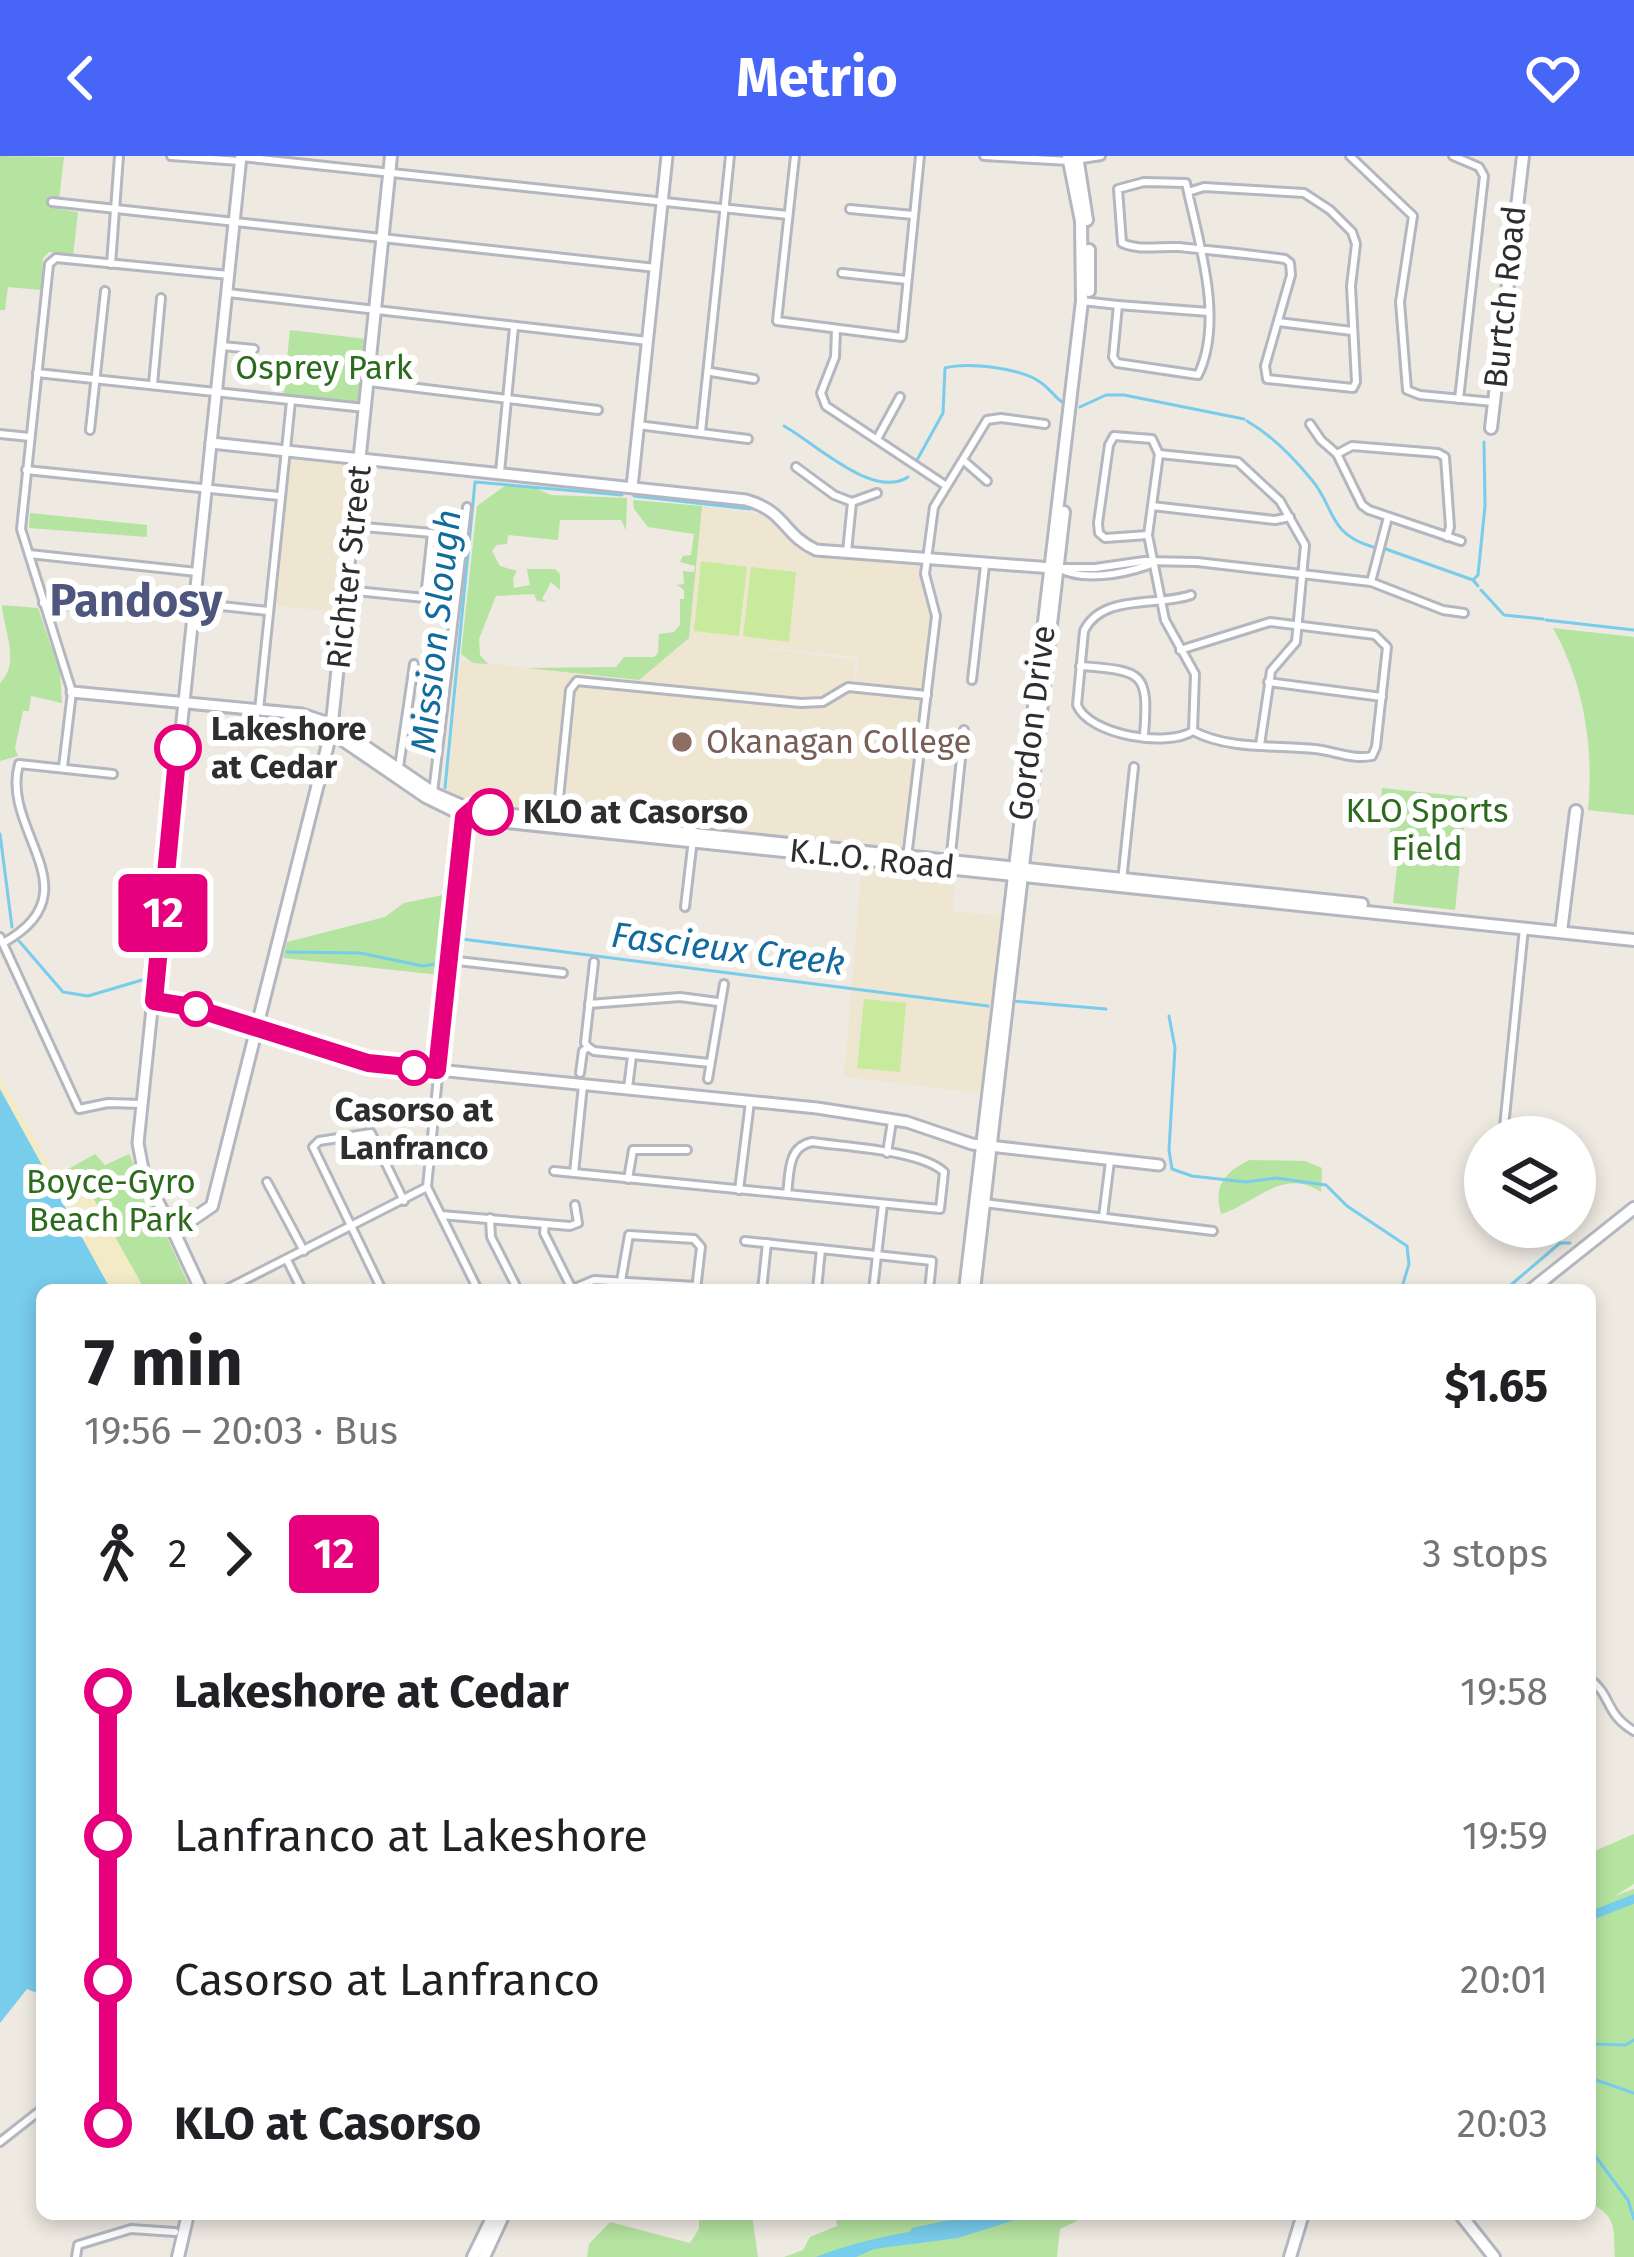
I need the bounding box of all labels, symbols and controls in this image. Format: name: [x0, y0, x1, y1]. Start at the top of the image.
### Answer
icon: back: [48, 45, 114, 111]
icon: heart: [1520, 45, 1586, 111]
text: Metrio: [736, 46, 898, 110]
street label: Burtch Road: [1476, 204, 1534, 390]
park label: Osprey Park: [235, 348, 413, 388]
street label: Richter Street: [318, 463, 380, 671]
water label: Mission Slough: [401, 507, 471, 755]
district label: Pandosy: [50, 574, 223, 628]
street label: Gordon Drive: [1000, 623, 1064, 823]
place label: Lakeshore at Cedar: [211, 709, 366, 787]
place label: Okanagan College: [706, 722, 972, 762]
marker: Lakeshore at Cedar: [156, 726, 200, 770]
marker: Okanagan College: [669, 729, 695, 755]
marker: KLO at Casorso: [468, 790, 512, 834]
park label: KLO Sports Field: [1346, 791, 1508, 869]
place label: KLO at Casorso: [523, 792, 748, 832]
street label: K.L.O. Road: [787, 830, 957, 888]
line badge: 12: [109, 874, 217, 952]
text: 12: [142, 888, 184, 938]
water label: Fascieux Creek: [609, 913, 847, 985]
unlabelled marker: [180, 993, 212, 1025]
marker: Casorso at Lanfranco: [398, 1052, 430, 1084]
place label: Casorso at Lanfranco: [335, 1090, 494, 1168]
map controls: [1464, 1116, 1596, 1248]
button: layers: [1464, 1116, 1596, 1248]
park label: Boyce-Gyro Beach Park: [26, 1162, 196, 1240]
text: 7 min: [84, 1323, 243, 1402]
text: $1.65: [1444, 1359, 1548, 1413]
text: 19:56 – 20:03 · Bus: [84, 1408, 398, 1454]
icon: walk: [84, 1521, 150, 1587]
icon: forward: [205, 1521, 271, 1587]
text: 12: [313, 1529, 355, 1579]
text: 2: [168, 1531, 187, 1577]
text: 3 stops: [1422, 1531, 1548, 1577]
text: Lakeshore at Cedar: [174, 1665, 569, 1719]
text: 19:58: [1460, 1669, 1548, 1715]
text: Lanfranco at Lakeshore: [174, 1809, 648, 1863]
text: 19:59: [1462, 1813, 1548, 1859]
text: Casorso at Lanfranco: [174, 1953, 600, 2007]
text: 20:01: [1460, 1957, 1548, 2003]
text: KLO at Casorso: [174, 2097, 481, 2151]
text: 20:03: [1457, 2101, 1548, 2147]

